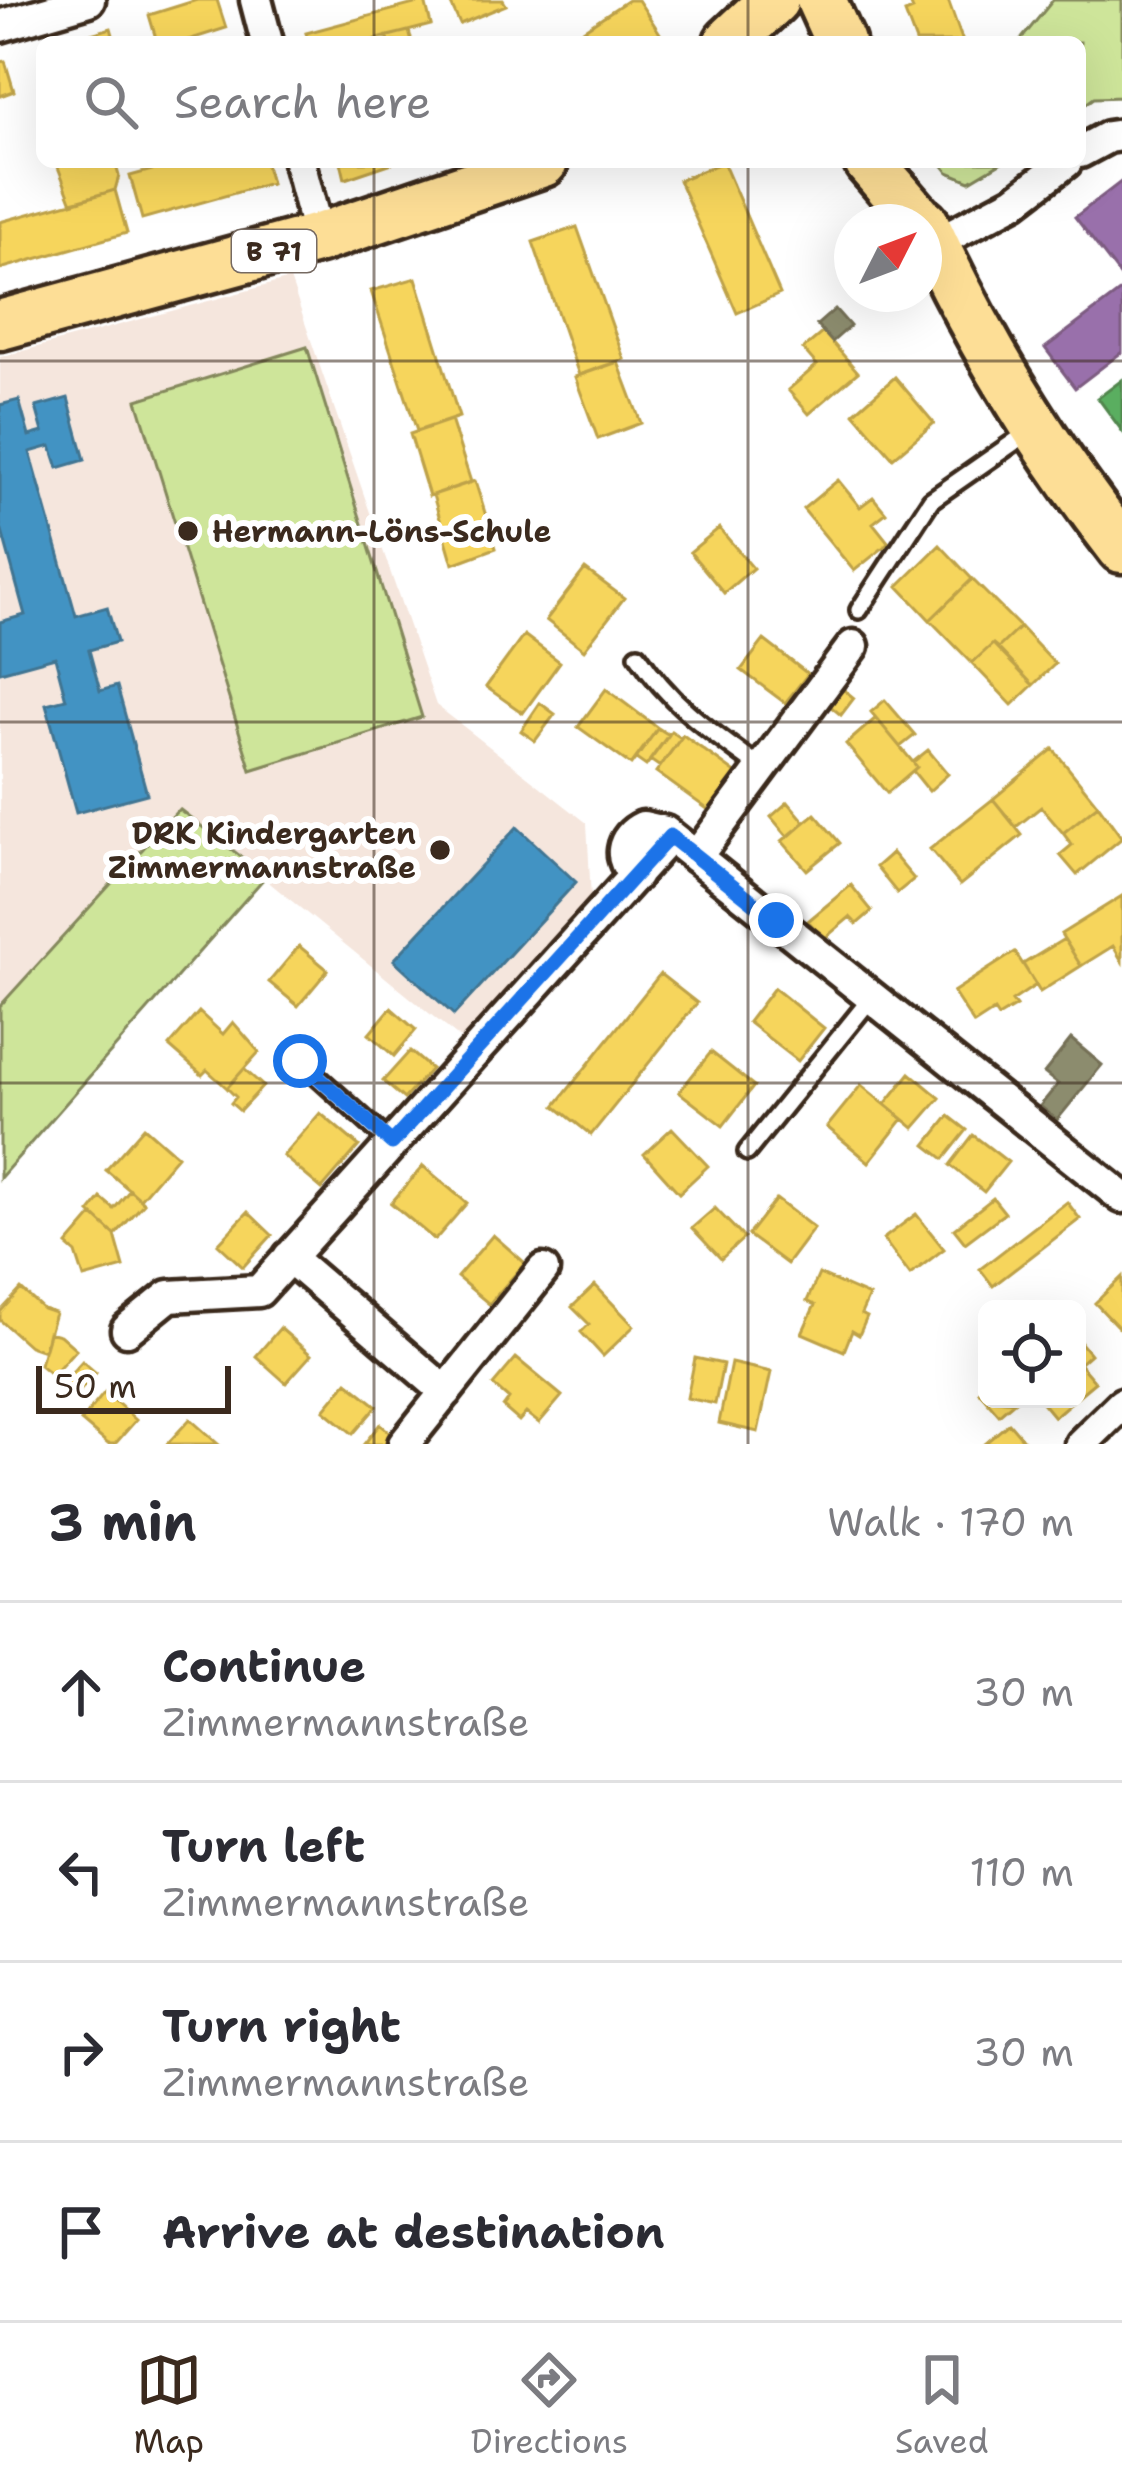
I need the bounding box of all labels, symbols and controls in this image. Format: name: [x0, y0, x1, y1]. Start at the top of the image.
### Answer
search box: [36, 36, 1086, 168]
icon: search: [78, 69, 144, 135]
text: Search here: [174, 72, 431, 132]
north arrow: [834, 204, 942, 312]
road number: B 71: [232, 230, 316, 272]
place label: Hermann-Löns-Schule: [212, 511, 551, 552]
marker: Hermann-Löns-Schule: [175, 518, 201, 544]
place label: DRK Kindergarten Zimmermannstraße: [108, 813, 416, 888]
marker: DRK Kindergarten Zimmermannstraße: [427, 837, 453, 863]
route end: [749, 893, 803, 947]
route start: [273, 1034, 327, 1088]
map controls: [978, 1300, 1086, 1408]
button: locate: [978, 1300, 1086, 1408]
scale bar: [36, 1360, 231, 1413]
text: 50 m: [54, 1364, 137, 1409]
text: 3 min: [48, 1488, 197, 1556]
text: Walk · 170 m: [827, 1496, 1074, 1548]
text: Continue: [162, 1636, 366, 1696]
icon: ahead: [48, 1659, 114, 1725]
text: 30 m: [973, 1666, 1074, 1718]
text: Zimmermannstraße: [162, 1696, 529, 1748]
text: Turn left: [162, 1816, 365, 1876]
icon: left: [48, 1839, 114, 1905]
text: 110 m: [970, 1846, 1074, 1898]
text: Zimmermannstraße: [162, 1876, 529, 1928]
text: Turn right: [162, 1996, 401, 2056]
icon: right: [48, 2019, 114, 2085]
text: 30 m: [973, 2026, 1074, 2078]
text: Zimmermannstraße: [162, 2056, 529, 2108]
icon: arrive: [48, 2199, 114, 2265]
text: Arrive at destination: [162, 2202, 665, 2262]
tab: Map: [133, 2347, 204, 2464]
tab: Directions: [471, 2347, 628, 2464]
tab: Saved: [895, 2347, 989, 2464]

